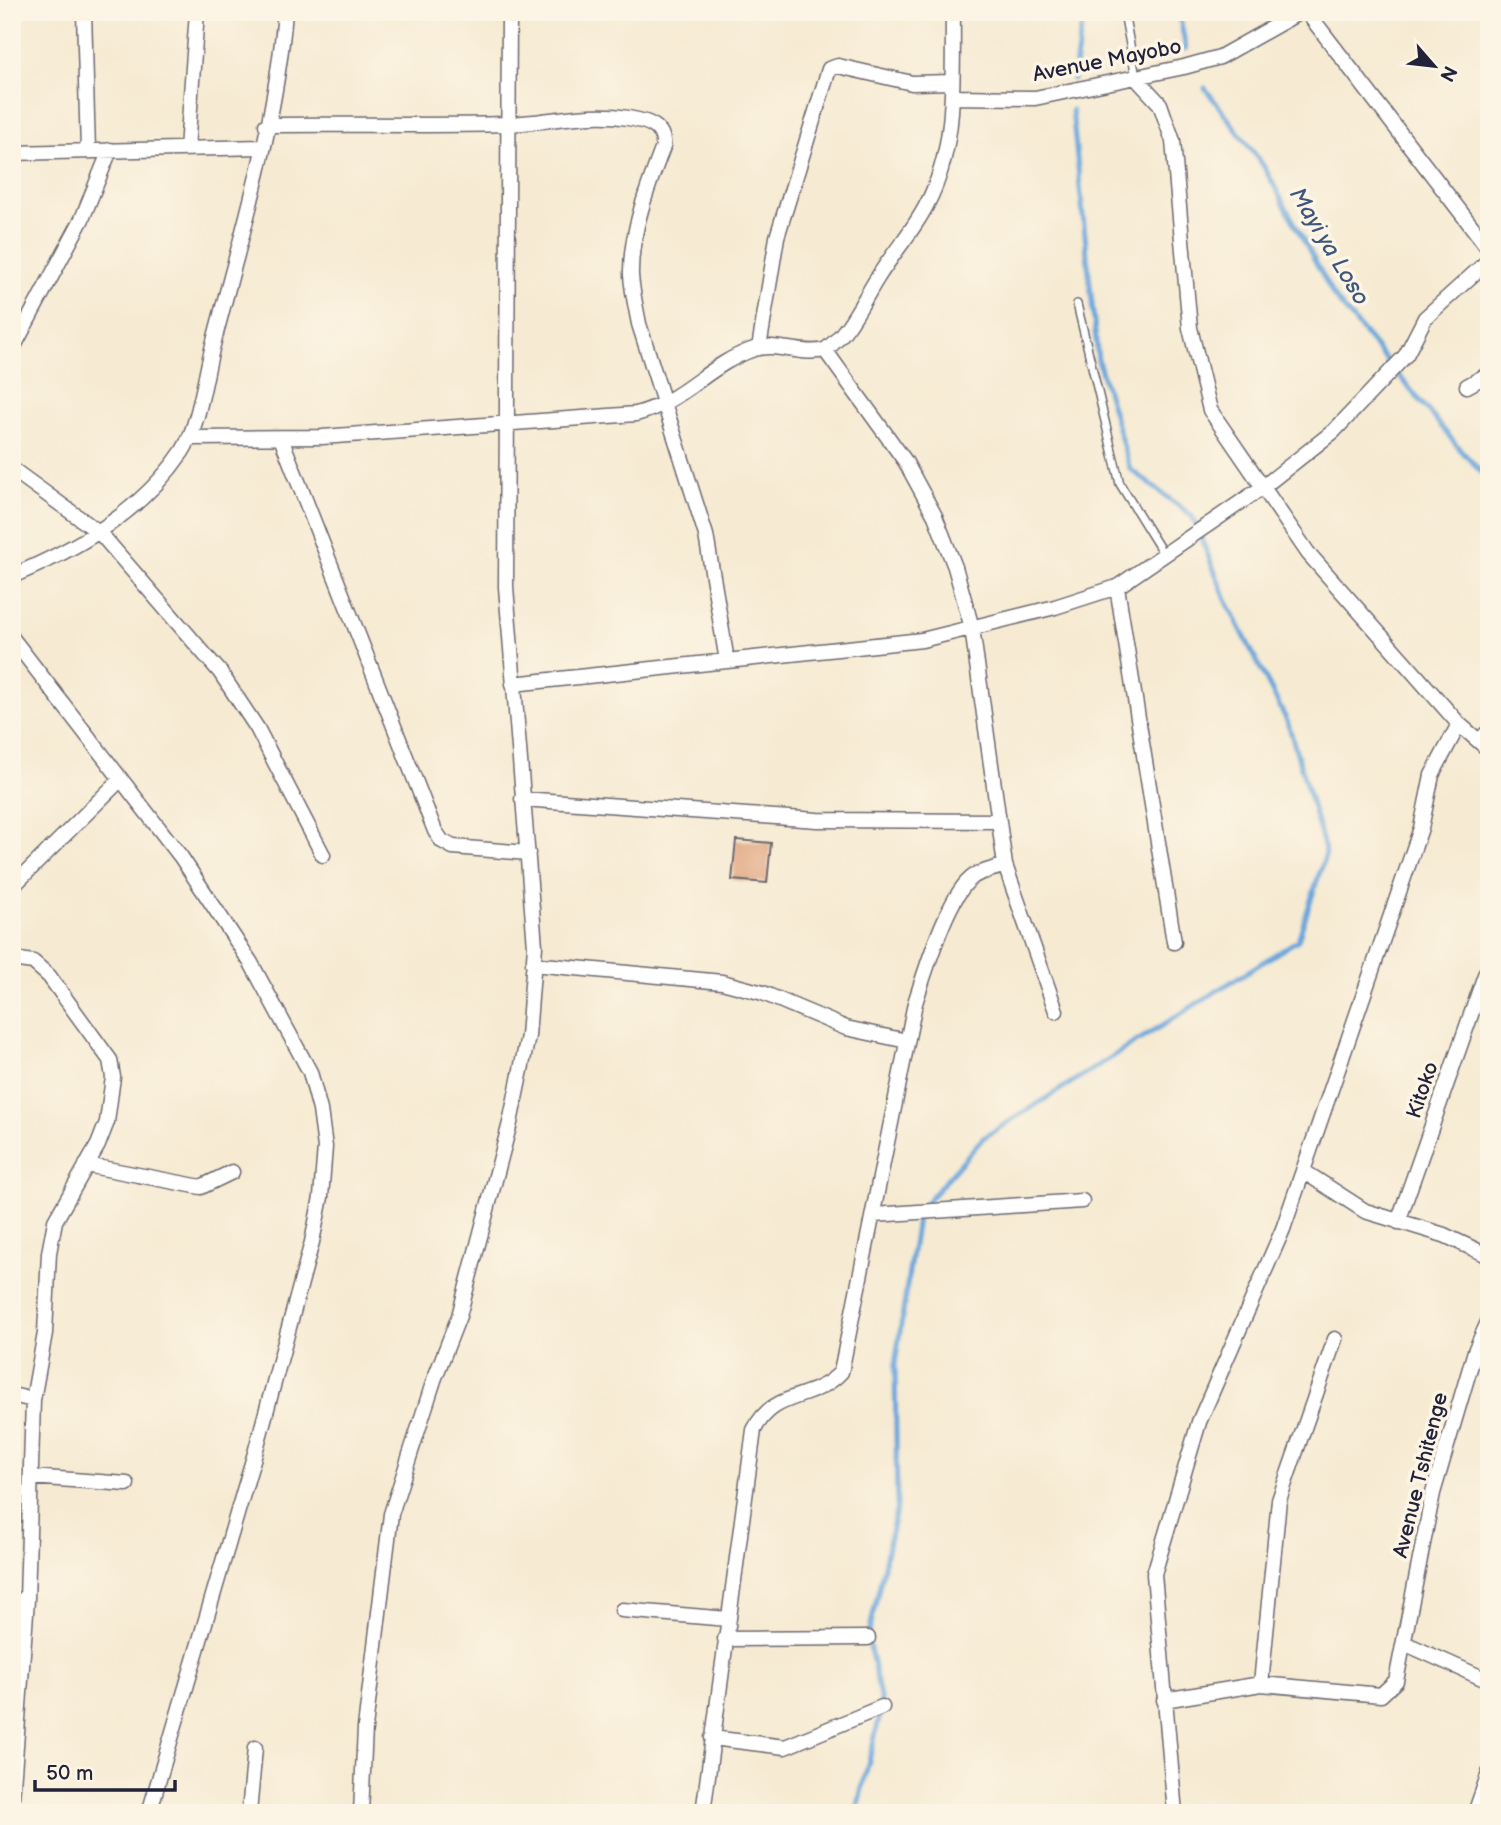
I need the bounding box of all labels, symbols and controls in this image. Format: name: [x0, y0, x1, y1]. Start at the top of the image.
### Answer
north arrow: [1400, 32, 1470, 102]
street label: Avenue Mayobo: [1031, 34, 1184, 87]
text: N: [1434, 62, 1461, 85]
water label: Mayi ya Loso: [1283, 182, 1375, 311]
street label: Kitoko: [1401, 1059, 1444, 1122]
street label: Avenue Tshitenge: [1388, 1390, 1453, 1561]
scale bar: [35, 1748, 175, 1792]
text: 50 m: [46, 1761, 93, 1786]

